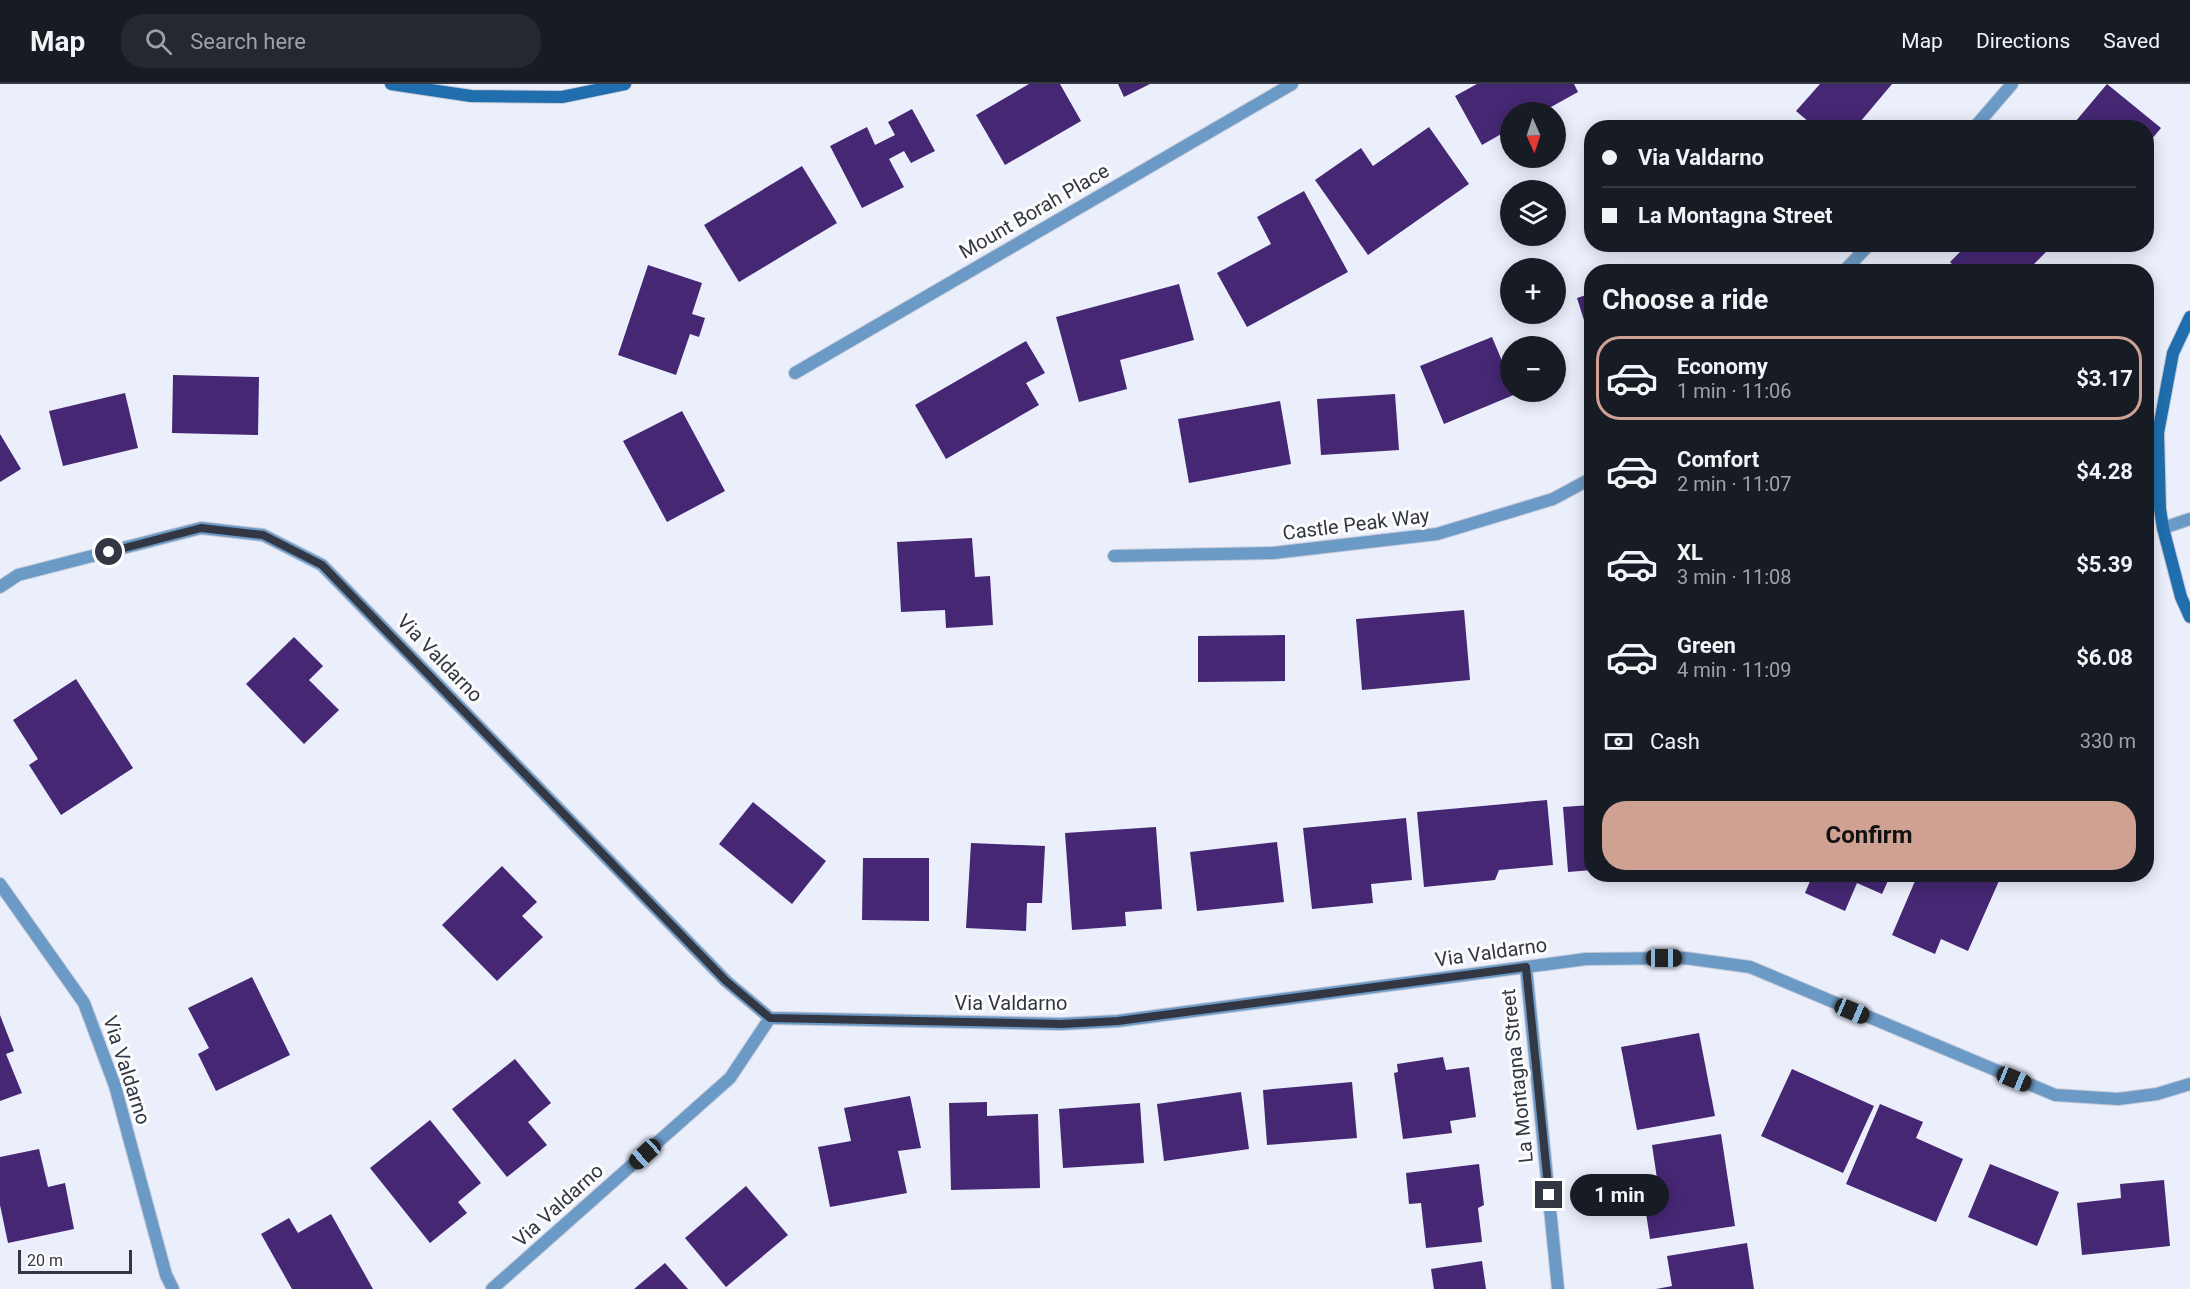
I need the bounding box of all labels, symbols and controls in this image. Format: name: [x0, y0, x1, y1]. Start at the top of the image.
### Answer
search box: [121, 14, 541, 68]
text: Map: [30, 25, 85, 58]
icon: search: [142, 25, 175, 58]
text: Search here: [190, 29, 306, 54]
text: Map: [1901, 29, 1943, 53]
text: Directions: [1976, 29, 2070, 53]
text: Saved: [2103, 29, 2160, 53]
north arrow: [1500, 102, 1566, 168]
map controls: [1500, 102, 1566, 402]
text: Via Valdarno: [1638, 145, 1764, 170]
street label: Mount Borah Place: [955, 158, 1113, 264]
button: layers: [1500, 180, 1566, 246]
text: La Montagna Street: [1638, 203, 1833, 228]
button: +: [1500, 258, 1566, 324]
text: Choose a ride: [1602, 284, 1768, 316]
button: −: [1500, 336, 1566, 402]
icon: car: [1605, 351, 1659, 405]
text: Economy: [1677, 354, 1768, 379]
text: $3.17: [2076, 366, 2133, 391]
text: 1 min · 11:06: [1677, 379, 1792, 403]
icon: car: [1605, 444, 1659, 498]
text: Comfort: [1677, 447, 1759, 472]
text: $4.28: [2076, 459, 2133, 484]
text: 2 min · 11:07: [1677, 472, 1792, 496]
street label: Castle Peak Way: [1281, 503, 1431, 545]
icon: car: [1605, 537, 1659, 591]
route start: [95, 538, 122, 565]
text: XL: [1677, 540, 1703, 565]
text: $5.39: [2076, 552, 2133, 577]
text: 3 min · 11:08: [1677, 565, 1792, 589]
street label: Via Valdarno: [392, 609, 488, 707]
icon: car: [1605, 630, 1659, 684]
text: Green: [1677, 633, 1736, 658]
text: $6.08: [2076, 645, 2133, 670]
text: 4 min · 11:09: [1677, 658, 1792, 682]
icon: cash: [1602, 725, 1635, 758]
text: Cash: [1650, 729, 1700, 754]
text: 330 m: [2080, 729, 2136, 753]
button: Confirm: [1602, 801, 2136, 870]
street label: Via Valdarno: [1433, 932, 1549, 972]
car: [1646, 949, 1682, 967]
street label: La Montagna Street: [1496, 988, 1538, 1164]
street label: Via Valdarno: [955, 991, 1067, 1015]
car: [1832, 996, 1872, 1026]
street label: Via Valdarno: [98, 1013, 156, 1127]
car: [1994, 1064, 2034, 1094]
car: [626, 1135, 664, 1173]
street label: Via Valdarno: [508, 1158, 608, 1252]
callout: 1 min: [1570, 1174, 1669, 1216]
route end: [1535, 1181, 1562, 1208]
text: 1 min: [1594, 1183, 1645, 1207]
scale bar: [18, 1247, 132, 1274]
text: 20 m: [27, 1251, 63, 1270]

